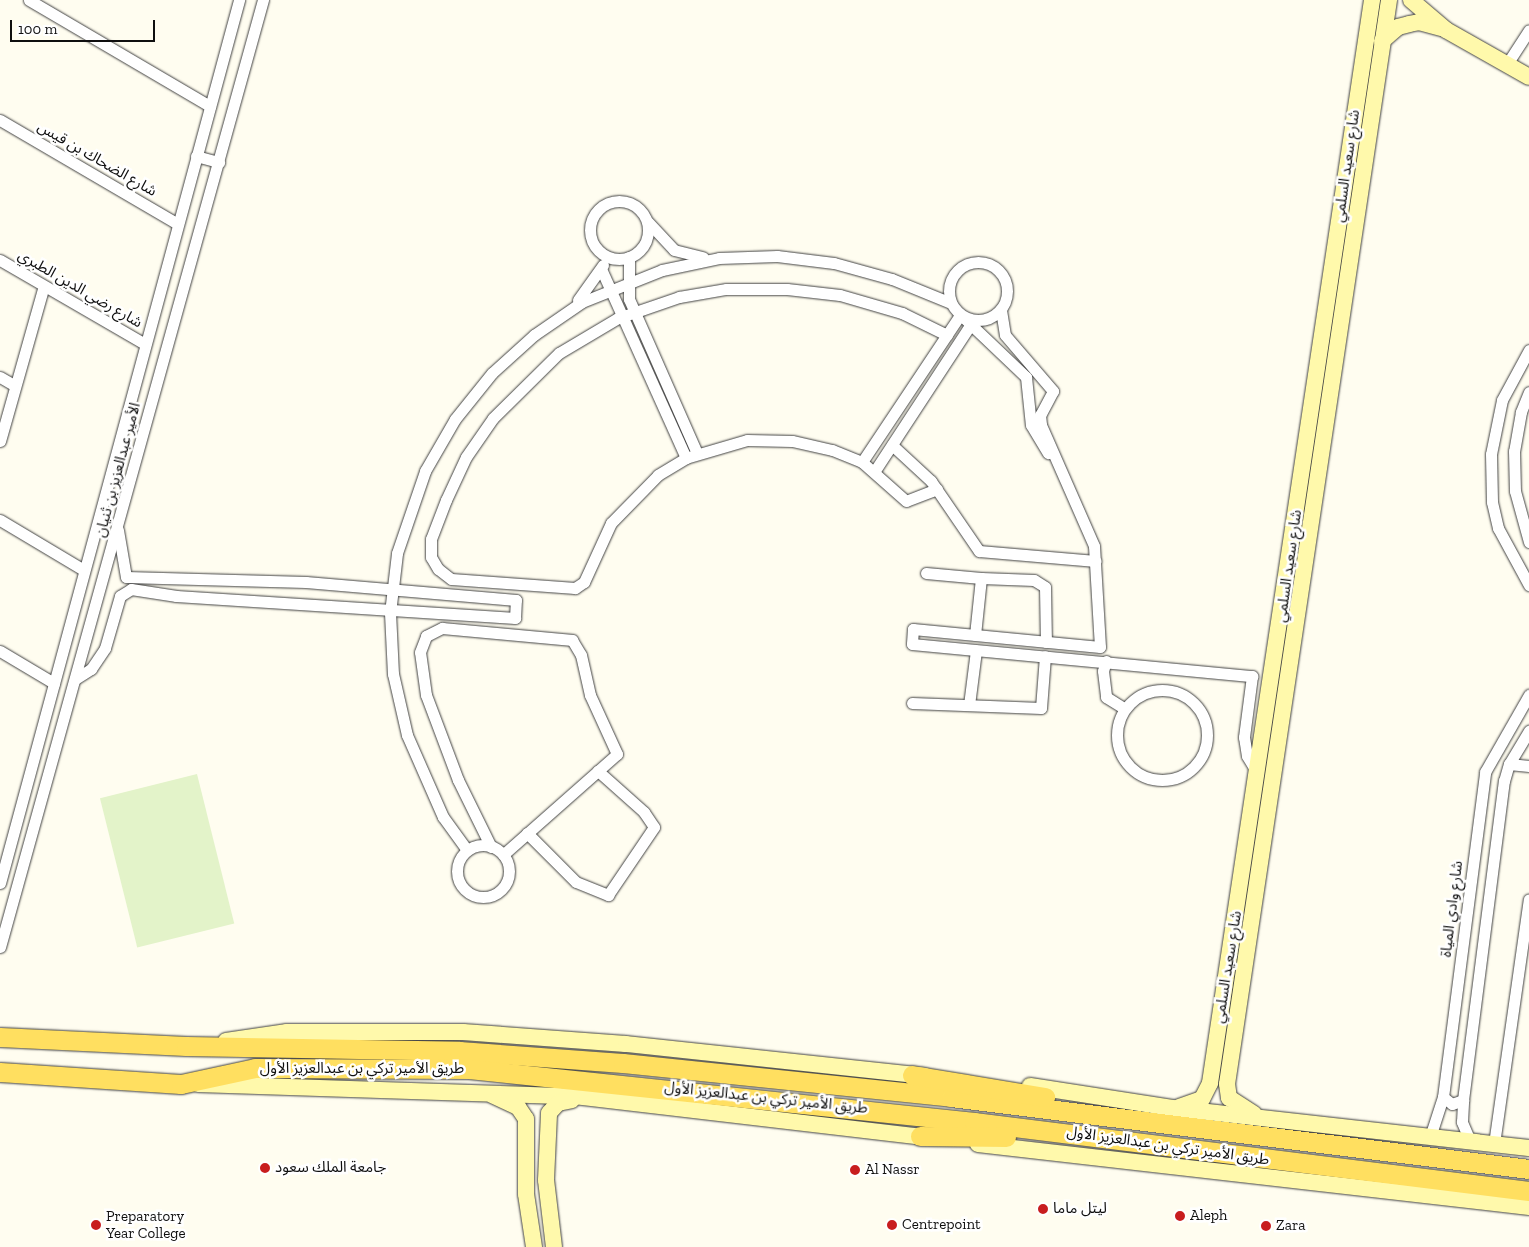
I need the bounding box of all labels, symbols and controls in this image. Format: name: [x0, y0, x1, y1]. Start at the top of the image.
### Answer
scale bar: [12, 10, 158, 42]
text: 100 m: [18, 20, 57, 38]
street label: شارع سعيد السلمي: [1330, 108, 1364, 224]
street label: شارع الضحاك بن قيس: [34, 118, 160, 200]
street label: شارع رضي الدين الطبري: [15, 246, 145, 332]
street label: الأمير عبدالعزيز بن ثنيان: [91, 401, 145, 539]
street label: شارع سعيد السلمي: [1272, 508, 1306, 624]
street label: شارع وادي المياة: [1437, 860, 1467, 958]
street label: شارع سعيد السلمي: [1210, 909, 1246, 1025]
street label: طريق الأمير تركي بن عبدالعزيز الأول: [260, 1060, 464, 1078]
street label: طريق الأمير تركي بن عبدالعزيز الأول: [663, 1078, 869, 1118]
street label: طريق الأمير تركي بن عبدالعزيز الأول: [1066, 1123, 1270, 1169]
place label: جامعة الملك سعود: [275, 1159, 386, 1177]
place label: Al Nassr: [865, 1161, 920, 1179]
marker: جامعة الملك سعود: [259, 1162, 271, 1174]
marker: Al Nassr: [849, 1164, 861, 1176]
place label: ليتل ماما: [1053, 1200, 1107, 1218]
marker: ليتل ماما: [1037, 1203, 1049, 1215]
place label: Preparatory Year College: [106, 1207, 186, 1242]
place label: Aleph: [1190, 1207, 1227, 1225]
marker: Aleph: [1174, 1210, 1186, 1222]
place label: Centrepoint: [902, 1216, 981, 1234]
place label: Zara: [1276, 1217, 1305, 1235]
marker: Preparatory Year College: [90, 1219, 102, 1231]
marker: Centrepoint: [886, 1219, 898, 1231]
marker: Zara: [1260, 1220, 1272, 1232]

